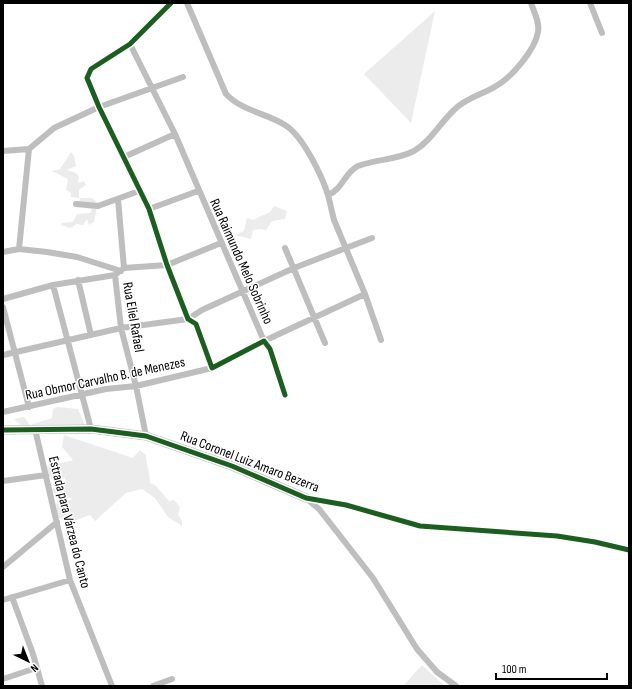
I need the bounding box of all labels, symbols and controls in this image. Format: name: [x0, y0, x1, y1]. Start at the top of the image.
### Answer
street label: Rua Raimundo Melo Sobrinho: [206, 196, 277, 327]
street label: Rua Eliel Rafael: [119, 281, 148, 353]
street label: Rua Obmor Carvalho B. de Menezes: [24, 353, 186, 404]
street label: Rua Coronel Luiz Amaro Bezerra: [178, 427, 322, 496]
street label: Estrada para Várzea do Canto: [45, 454, 94, 590]
north arrow: [8, 641, 48, 681]
scale bar: [496, 655, 607, 681]
text: N: [28, 661, 41, 675]
text: 100 m: [502, 662, 527, 677]

